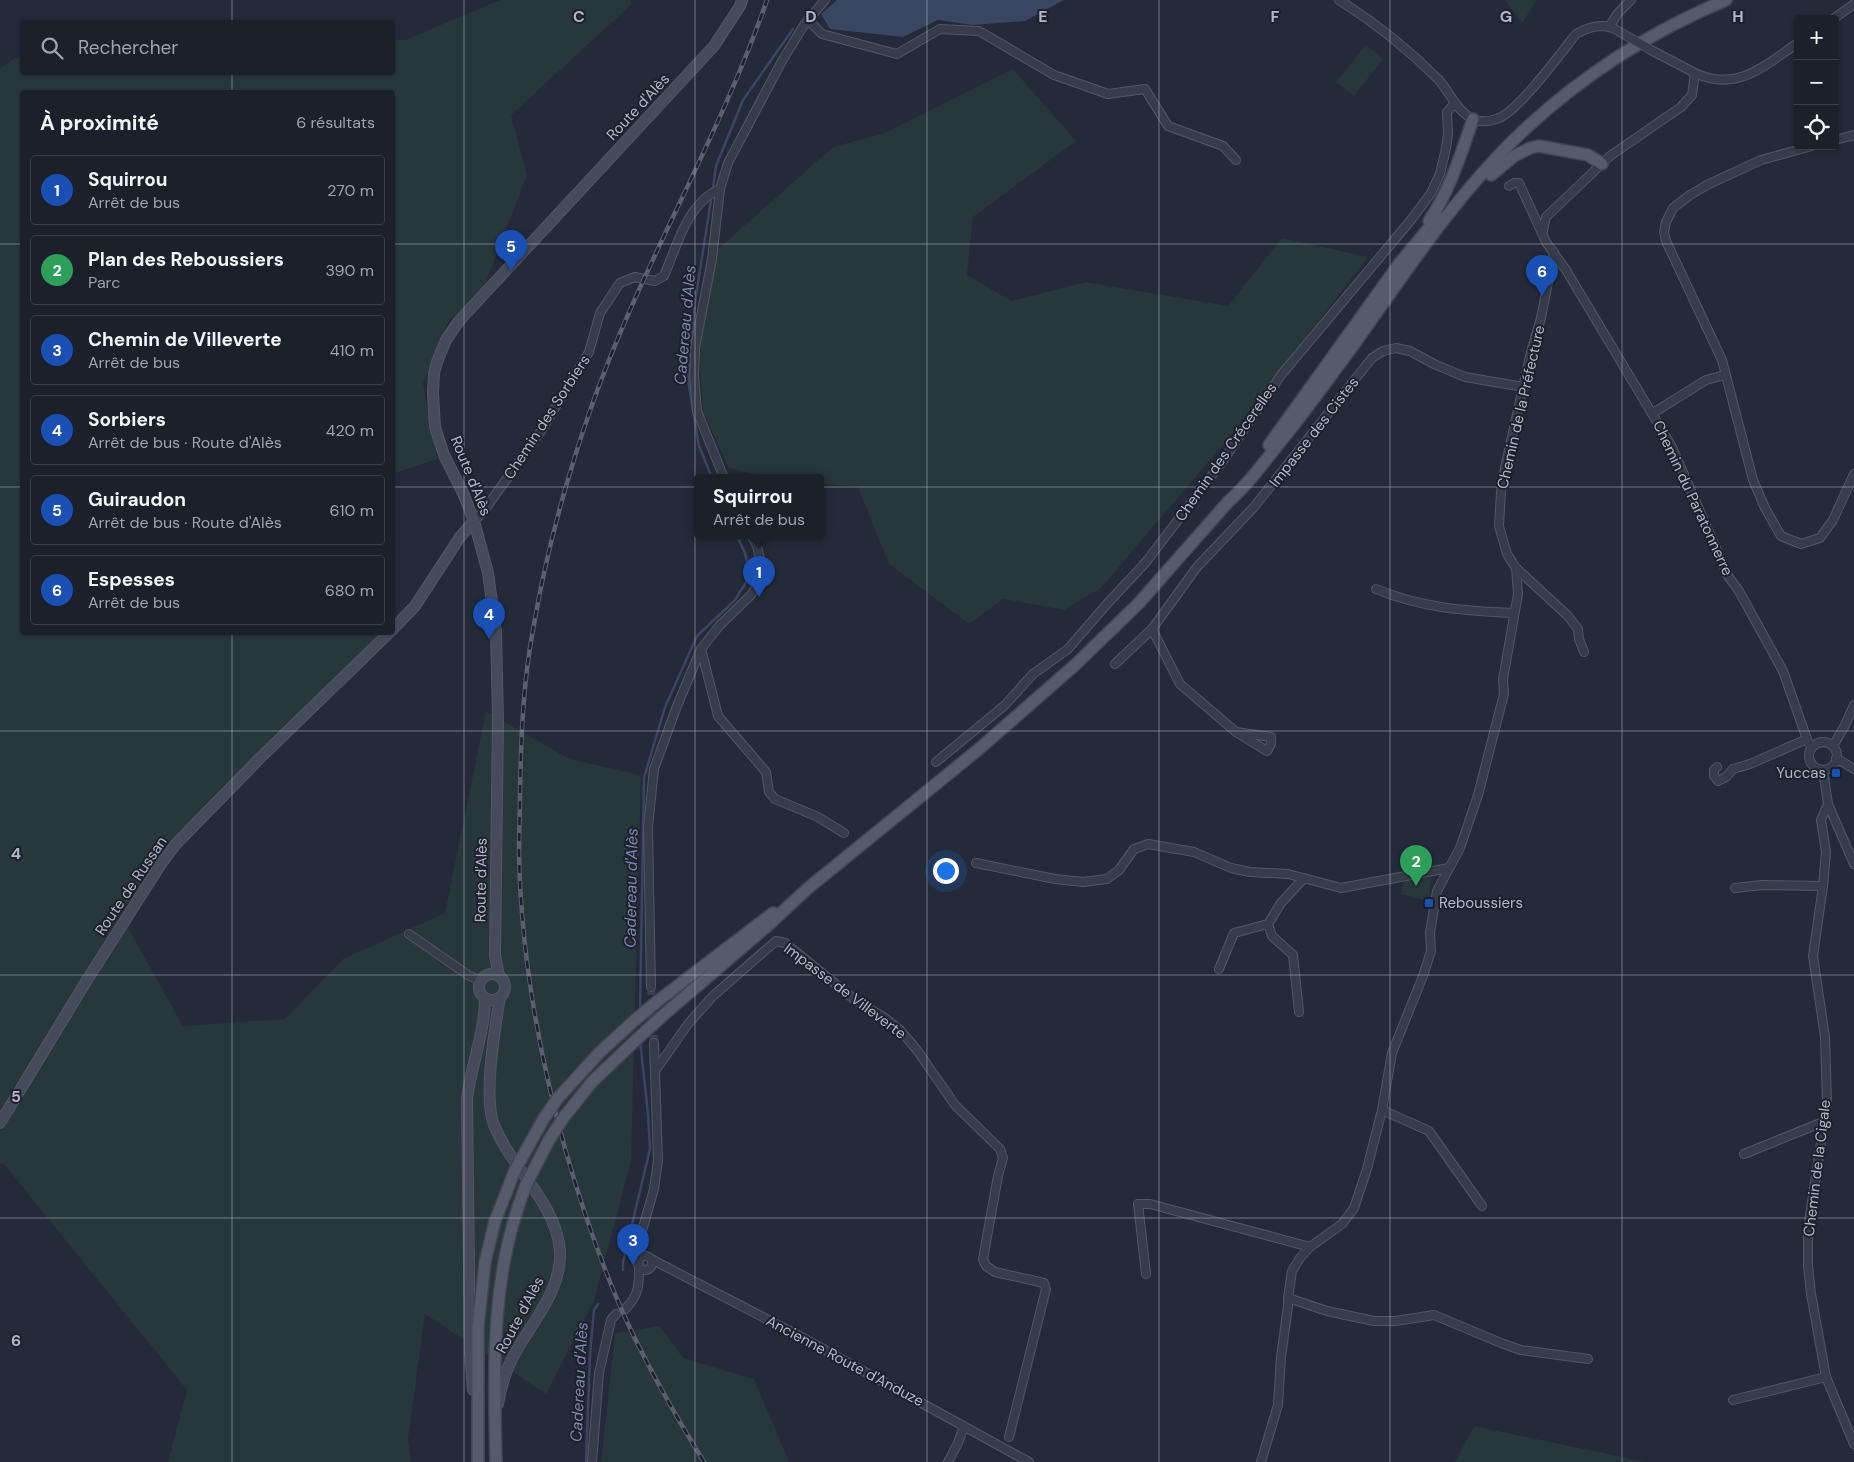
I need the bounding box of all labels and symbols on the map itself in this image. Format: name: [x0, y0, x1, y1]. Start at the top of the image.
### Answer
text: C: [573, 6, 585, 27]
text: D: [805, 6, 817, 27]
text: E: [1038, 6, 1048, 27]
text: F: [1271, 6, 1280, 27]
text: G: [1500, 6, 1512, 27]
text: H: [1732, 6, 1744, 27]
street label: Route d'Alès: [602, 69, 674, 145]
pin: 5: [495, 230, 527, 271]
pin: 6: [1526, 255, 1558, 296]
water label: Cadereau d'Alès: [669, 264, 701, 386]
street label: Chemin de la Préfecture: [1492, 323, 1550, 491]
street label: Chemin des Sorbiers: [499, 351, 595, 483]
street label: Impasse des Cistes: [1265, 373, 1363, 491]
street label: Chemin des Crécerelles: [1170, 379, 1282, 525]
street label: Chemin du Paratonnerre: [1648, 417, 1738, 579]
street label: Route d'Alès: [446, 433, 496, 519]
pin: 1: [743, 556, 775, 597]
pin: 4: [473, 598, 505, 639]
place label: Yuccas: [1776, 763, 1826, 783]
marker: Yuccas: [1830, 767, 1842, 779]
water label: Cadereau d'Alès: [619, 828, 643, 948]
street label: Route de Russan: [90, 833, 172, 939]
street label: Route d'Alès: [470, 838, 492, 922]
text: 4: [11, 843, 21, 864]
pin: 2: [1400, 845, 1432, 886]
your location: [933, 858, 959, 884]
place label: Reboussiers: [1439, 893, 1523, 913]
marker: Reboussiers: [1423, 897, 1435, 909]
street label: Impasse de Villeverte: [780, 938, 910, 1044]
text: 5: [11, 1086, 21, 1107]
street label: Chemin de la Cigale: [1799, 1098, 1835, 1238]
pin: 3: [617, 1224, 649, 1265]
street label: Route d'Alès: [491, 1273, 549, 1357]
street label: Ancienne Route d'Anduze: [763, 1311, 927, 1411]
water label: Cadereau d'Alès: [565, 1322, 593, 1442]
text: 6: [11, 1330, 21, 1351]

